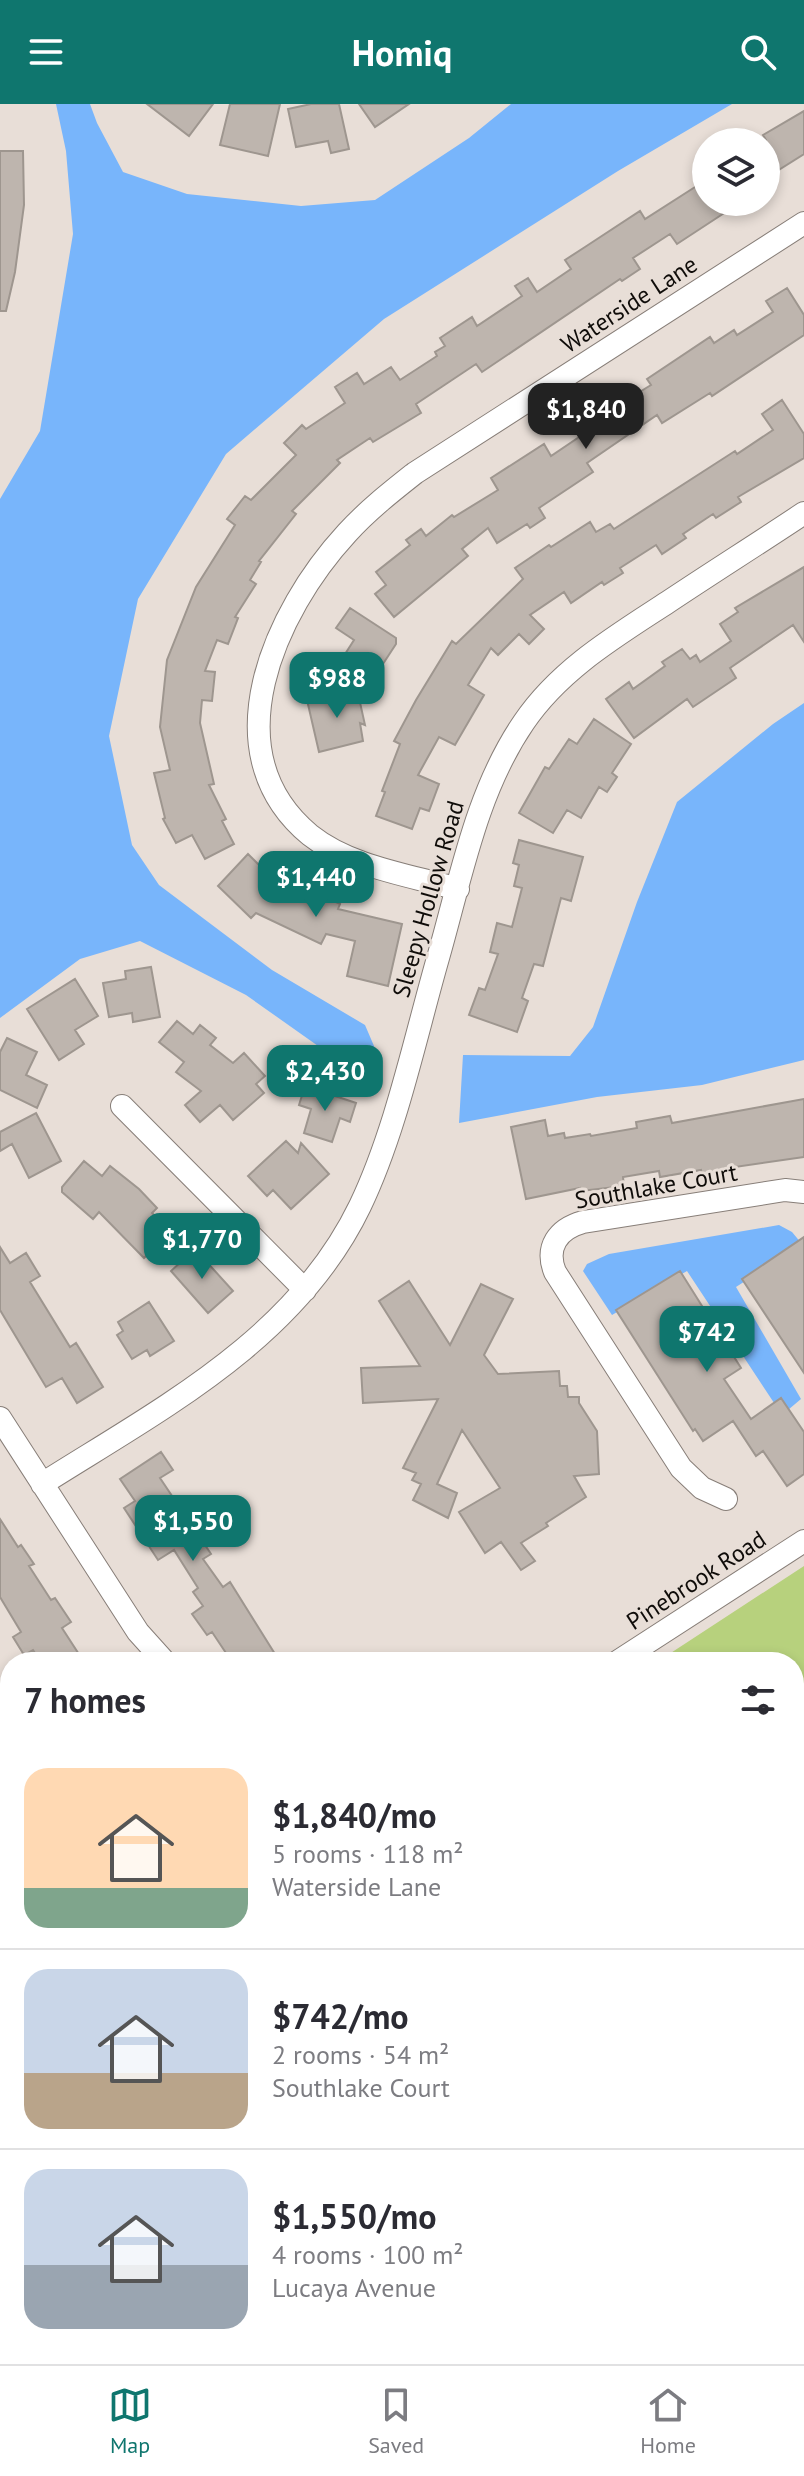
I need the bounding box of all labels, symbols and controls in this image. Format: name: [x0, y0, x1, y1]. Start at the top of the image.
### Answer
text: Homiq: [352, 29, 452, 76]
icon: menu: [24, 30, 68, 74]
icon: search: [736, 30, 780, 74]
map controls: [692, 128, 780, 216]
button: layers: [692, 128, 780, 216]
street label: Waterside Lane: [555, 248, 703, 360]
pin: $1,840: [521, 383, 651, 451]
text: $1,840: [546, 392, 626, 425]
pin: $988: [290, 652, 384, 720]
text: $988: [308, 661, 366, 694]
street label: Sleepy Hollow Road: [385, 797, 471, 1001]
pin: $1,440: [251, 851, 381, 919]
text: $1,440: [276, 860, 356, 893]
pin: $2,430: [260, 1045, 390, 1113]
text: $2,430: [285, 1054, 365, 1087]
street label: Southlake Court: [572, 1156, 740, 1216]
pin: $1,770: [137, 1213, 267, 1281]
text: $1,770: [162, 1222, 242, 1255]
pin: $742: [660, 1306, 754, 1374]
text: $742: [678, 1315, 736, 1348]
pin: $1,550: [128, 1495, 258, 1563]
text: $1,550: [153, 1504, 233, 1537]
street label: Pinebrook Road: [620, 1523, 772, 1637]
text: 7 homes: [24, 1678, 146, 1722]
icon: filters: [736, 1678, 780, 1722]
text: $1,840/mo: [272, 1793, 436, 1837]
icon: home: [88, 1800, 184, 1896]
text: 5 rooms · 118 m²: [272, 1837, 464, 1870]
text: Waterside Lane: [272, 1870, 441, 1903]
text: $742/mo: [272, 1994, 409, 2038]
icon: home: [88, 2001, 184, 2097]
text: 2 rooms · 54 m²: [272, 2038, 449, 2071]
text: Southlake Court: [272, 2071, 450, 2104]
text: $1,550/mo: [272, 2194, 436, 2238]
icon: home: [88, 2201, 184, 2297]
text: 4 rooms · 100 m²: [272, 2238, 464, 2271]
text: Lucaya Avenue: [272, 2271, 436, 2304]
tab: Map: [108, 2383, 152, 2459]
tab: Saved: [368, 2383, 424, 2459]
tab: Home: [640, 2383, 696, 2459]

